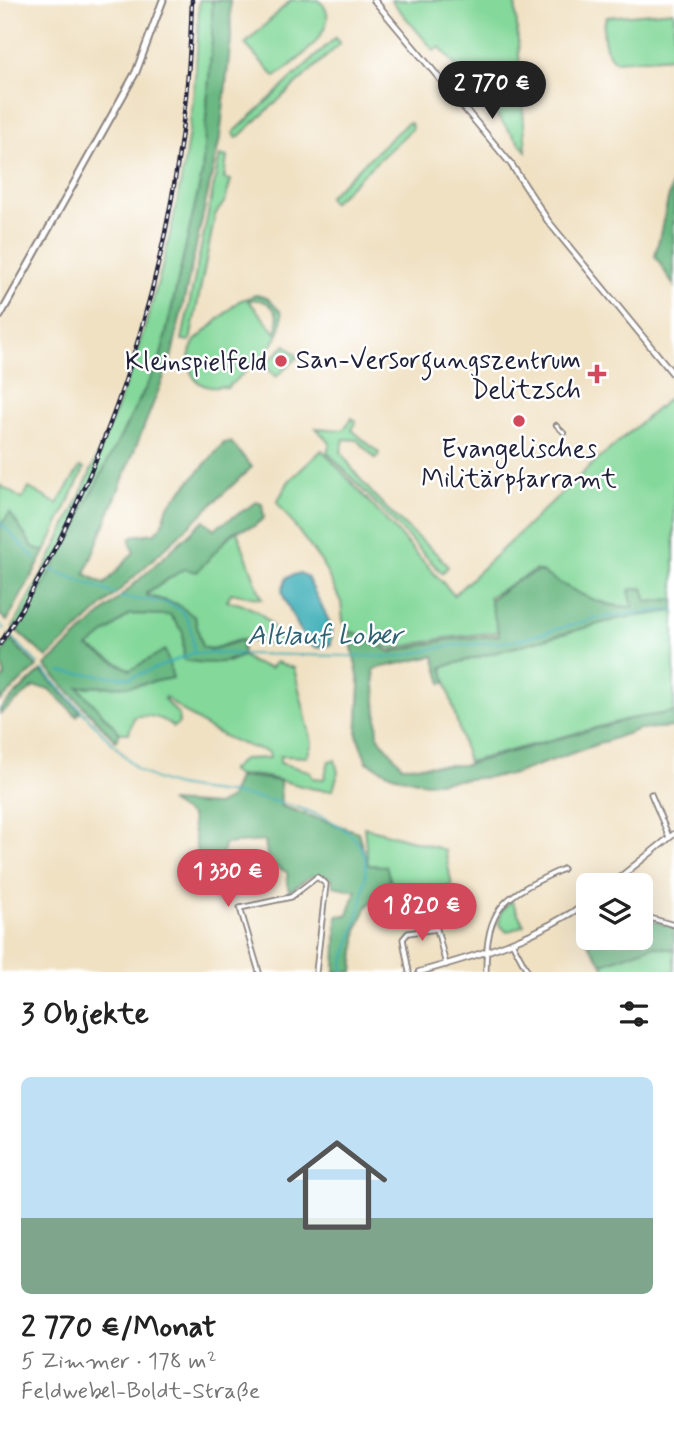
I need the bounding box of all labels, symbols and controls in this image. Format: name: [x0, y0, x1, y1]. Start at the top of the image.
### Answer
pin: 2 770 €: [427, 61, 557, 121]
text: 2 770 €: [454, 69, 530, 99]
place label: San-Versorgungszentrum Delitzsch: [296, 344, 581, 408]
place label: Kleinspielfeld: [125, 346, 267, 380]
marker: Kleinspielfeld: [273, 353, 289, 369]
marker: San-Versorgungszentrum Delitzsch: [587, 364, 607, 384]
marker: Evangelisches Militärpfarramt: [511, 413, 527, 429]
place label: Evangelisches Militärpfarramt: [421, 433, 617, 497]
water label: Altlauf Lober: [247, 618, 406, 655]
pin: 1 330 €: [163, 850, 293, 909]
text: 1 330 €: [193, 857, 263, 887]
map controls: [576, 873, 653, 950]
button: layers: [576, 873, 653, 950]
pin: 1 820 €: [357, 884, 487, 943]
text: 1 820 €: [384, 891, 460, 921]
text: 3 Objekte: [21, 995, 149, 1034]
icon: filters: [615, 995, 653, 1033]
icon: home: [274, 1122, 400, 1248]
text: 2 770 €/Monat: [21, 1308, 216, 1347]
text: 5 Zimmer · 178 m²: [21, 1347, 217, 1377]
text: Feldwebel-Boldt-Straße: [21, 1377, 260, 1407]

